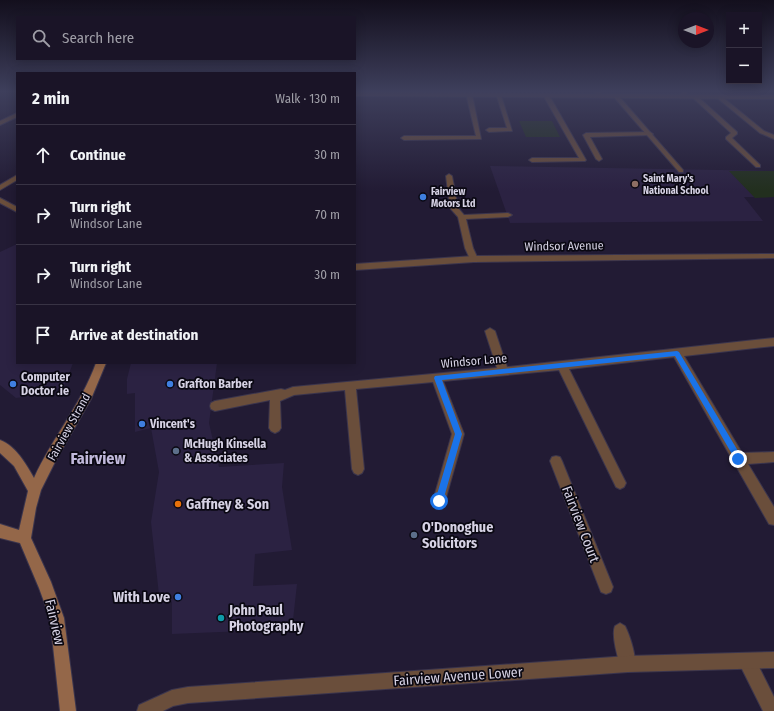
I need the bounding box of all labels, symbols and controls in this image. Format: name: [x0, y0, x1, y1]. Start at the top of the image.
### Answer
north arrow: [678, 12, 714, 48]
map controls: [726, 12, 762, 84]
button: +: [726, 12, 762, 48]
search box: [16, 16, 356, 60]
icon: search: [30, 27, 52, 49]
text: Search here: [62, 29, 134, 47]
button: −: [726, 48, 762, 84]
text: 2 min: [32, 88, 70, 109]
text: Walk · 130 m: [275, 91, 340, 106]
icon: ahead: [32, 144, 54, 166]
text: Continue: [70, 146, 126, 164]
text: 30 m: [314, 147, 340, 162]
place label: Saint Mary's National School: [643, 173, 709, 197]
marker: Saint Mary's National School: [630, 179, 640, 189]
place label: Fairview Motors Ltd: [431, 186, 475, 210]
marker: Fairview Motors Ltd: [418, 192, 428, 202]
text: Turn right: [70, 198, 131, 216]
icon: right: [32, 204, 54, 226]
text: 70 m: [315, 207, 340, 222]
text: Windsor Lane: [70, 216, 142, 231]
street label: Windsor Avenue: [524, 238, 604, 254]
text: Turn right: [70, 258, 131, 276]
icon: right: [32, 264, 54, 286]
text: 30 m: [314, 267, 340, 282]
text: Windsor Lane: [70, 276, 142, 291]
icon: arrive: [32, 324, 54, 346]
text: Arrive at destination: [70, 326, 198, 344]
street label: Windsor Lane: [440, 351, 508, 371]
place label: Computer Doctor .ie: [21, 370, 70, 398]
place label: Grafton Barber: [178, 377, 253, 391]
marker: Computer Doctor .ie: [8, 379, 18, 389]
marker: Grafton Barber: [165, 379, 175, 389]
street label: Fairview Strand: [45, 391, 93, 463]
place label: Vincent's: [149, 417, 196, 431]
marker: Vincent's: [137, 419, 147, 429]
place label: McHugh Kinsella & Associates: [184, 437, 266, 465]
marker: McHugh Kinsella & Associates: [171, 446, 181, 456]
district label: Fairview: [71, 449, 125, 468]
route end: [729, 450, 747, 468]
street label: Fairview Court: [558, 483, 603, 565]
route start: [430, 492, 448, 510]
place label: Gaffney & Son: [186, 496, 269, 513]
marker: Gaffney & Son: [173, 499, 183, 509]
place label: O'Donoghue Solicitors: [422, 519, 493, 552]
marker: O'Donoghue Solicitors: [409, 530, 419, 540]
place label: With Love: [113, 589, 170, 606]
marker: With Love: [173, 592, 183, 602]
street label: Fairview: [41, 598, 68, 647]
place label: John Paul Photography: [228, 602, 304, 635]
marker: John Paul Photography: [216, 613, 226, 623]
street label: Fairview Avenue Lower: [393, 664, 523, 689]

